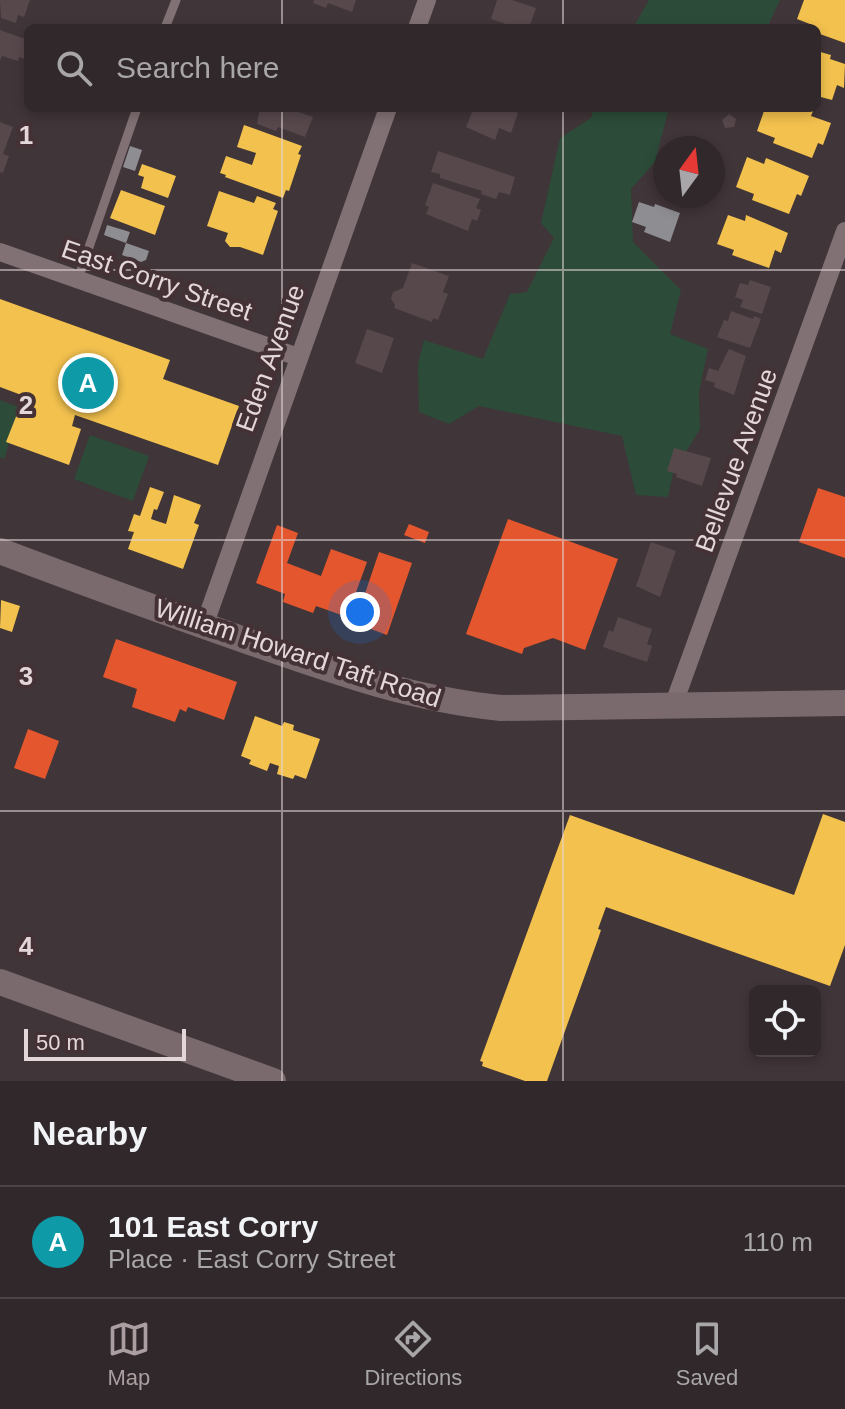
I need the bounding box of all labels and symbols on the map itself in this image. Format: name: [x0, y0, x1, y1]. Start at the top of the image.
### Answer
text: 1: [19, 120, 33, 150]
north arrow: [653, 136, 725, 208]
street label: East Corry Street: [58, 233, 257, 327]
street label: Eden Avenue: [230, 280, 310, 436]
pin: A: [62, 353, 114, 413]
street label: Bellevue Avenue: [689, 364, 783, 556]
text: 2: [19, 390, 33, 420]
your location: [340, 592, 380, 632]
street label: William Howard Taft Road: [151, 593, 445, 713]
text: 3: [19, 661, 33, 691]
text: 4: [19, 931, 34, 961]
scale bar: [24, 1025, 186, 1061]

